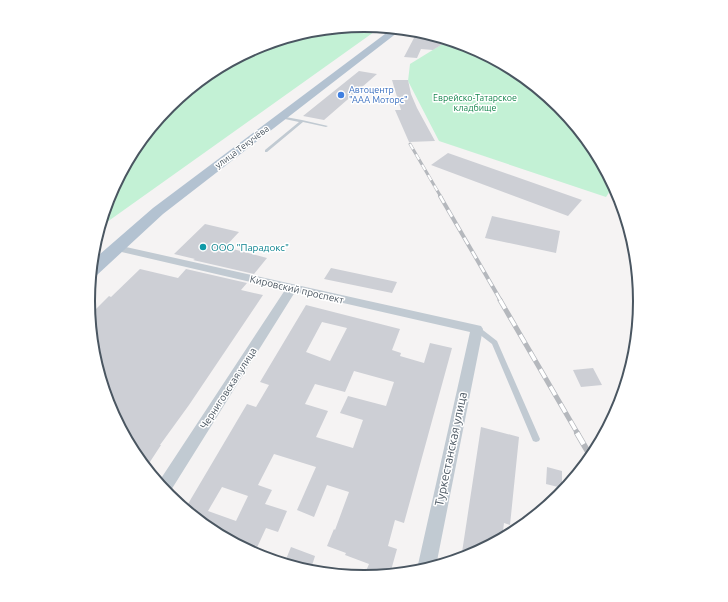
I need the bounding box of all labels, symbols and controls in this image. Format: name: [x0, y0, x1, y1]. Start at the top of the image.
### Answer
place label: Автоцентр "ААА Моторс": [349, 85, 408, 105]
marker: Автоцентр "ААА Моторс": [336, 90, 346, 100]
park label: Еврейско-Татарское кладбище: [433, 93, 517, 113]
street label: улица Текучёва: [213, 124, 271, 170]
marker: ООО "Парадокс": [198, 242, 208, 252]
place label: ООО "Парадокс": [211, 242, 289, 253]
street label: Кировский проспект: [249, 273, 345, 306]
street label: Черниговская улица: [198, 346, 259, 431]
street label: Туркестанская улица: [432, 391, 469, 507]

